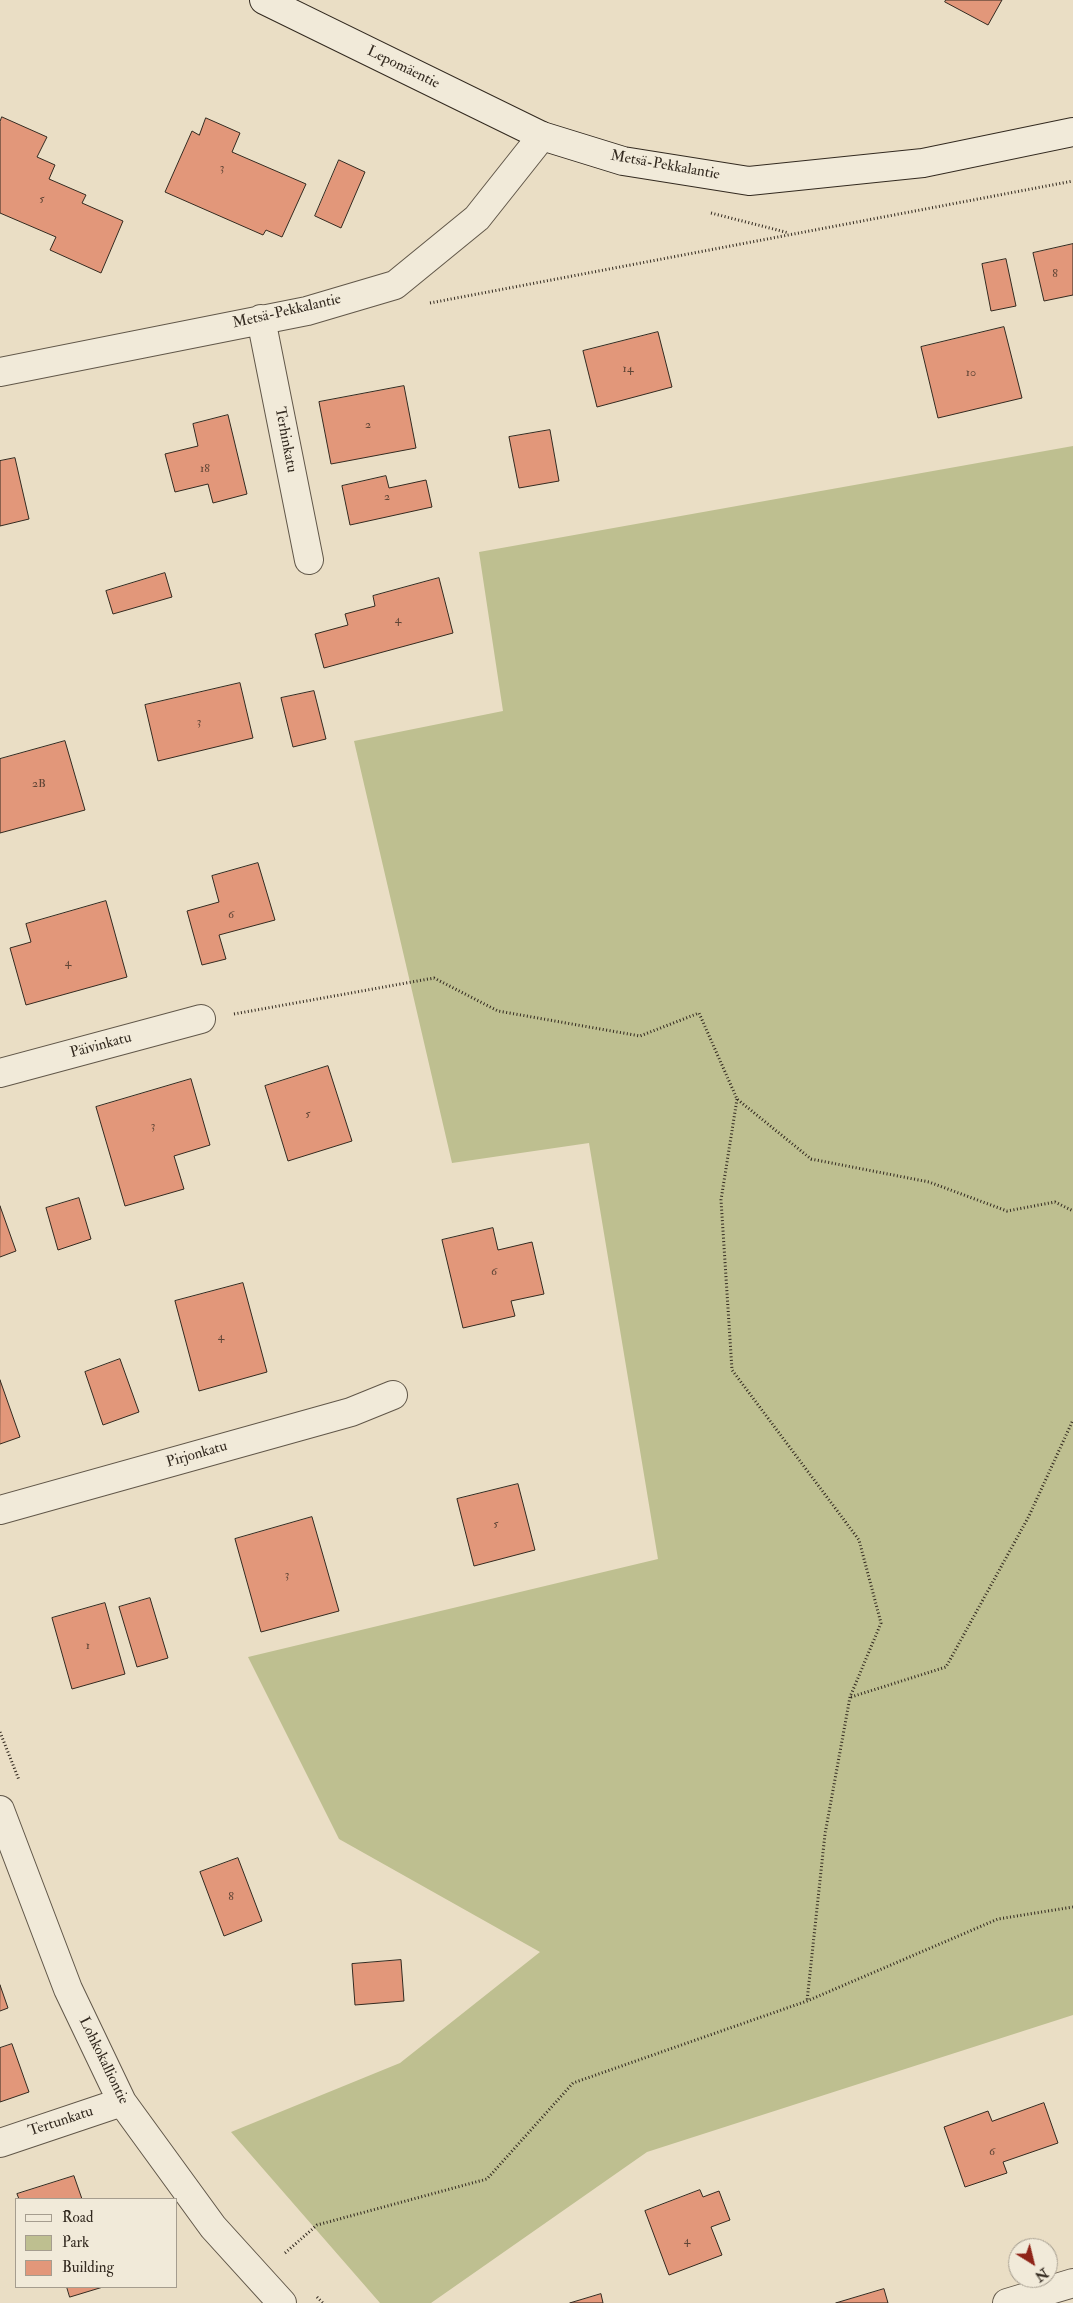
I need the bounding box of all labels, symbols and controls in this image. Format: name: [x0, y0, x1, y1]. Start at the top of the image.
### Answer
street label: Lepomäentie: [364, 43, 442, 93]
street label: Metsä-Pekkalantie: [609, 148, 721, 184]
house number: 3: [220, 161, 224, 175]
house number: 5: [39, 192, 45, 206]
house number: 8: [1052, 267, 1058, 281]
street label: Metsä-Pekkalantie: [231, 291, 343, 333]
house number: 14: [623, 362, 633, 376]
house number: 10: [966, 366, 976, 380]
street label: Terhinkatu: [270, 406, 300, 474]
house number: 2: [365, 418, 371, 432]
house number: 18: [200, 462, 210, 476]
house number: 2: [384, 490, 390, 504]
house number: 4: [395, 613, 401, 627]
house number: 3: [197, 715, 201, 729]
house number: 2B: [32, 777, 46, 791]
house number: 6: [228, 908, 234, 922]
house number: 4: [65, 956, 71, 970]
street label: Päivinkatu: [68, 1029, 134, 1063]
house number: 5: [305, 1107, 311, 1121]
house number: 3: [151, 1119, 155, 1133]
house number: 6: [491, 1265, 497, 1279]
house number: 4: [218, 1330, 224, 1344]
street label: Pirjonkatu: [164, 1438, 230, 1472]
house number: 5: [493, 1517, 499, 1531]
house number: 3: [285, 1568, 289, 1582]
house number: 1: [86, 1639, 90, 1653]
house number: 8: [228, 1890, 234, 1904]
street label: Lohkokalliontie: [74, 2014, 132, 2108]
street label: Tertunkatu: [26, 2103, 96, 2141]
house number: 6: [989, 2145, 995, 2159]
legend: [15, 2198, 178, 2288]
text: Road: [62, 2208, 93, 2227]
text: Park: [62, 2233, 89, 2252]
house number: 4: [684, 2234, 690, 2248]
north arrow: [1008, 2238, 1058, 2288]
text: Building: [62, 2258, 114, 2277]
text: N: [1031, 2264, 1052, 2285]

